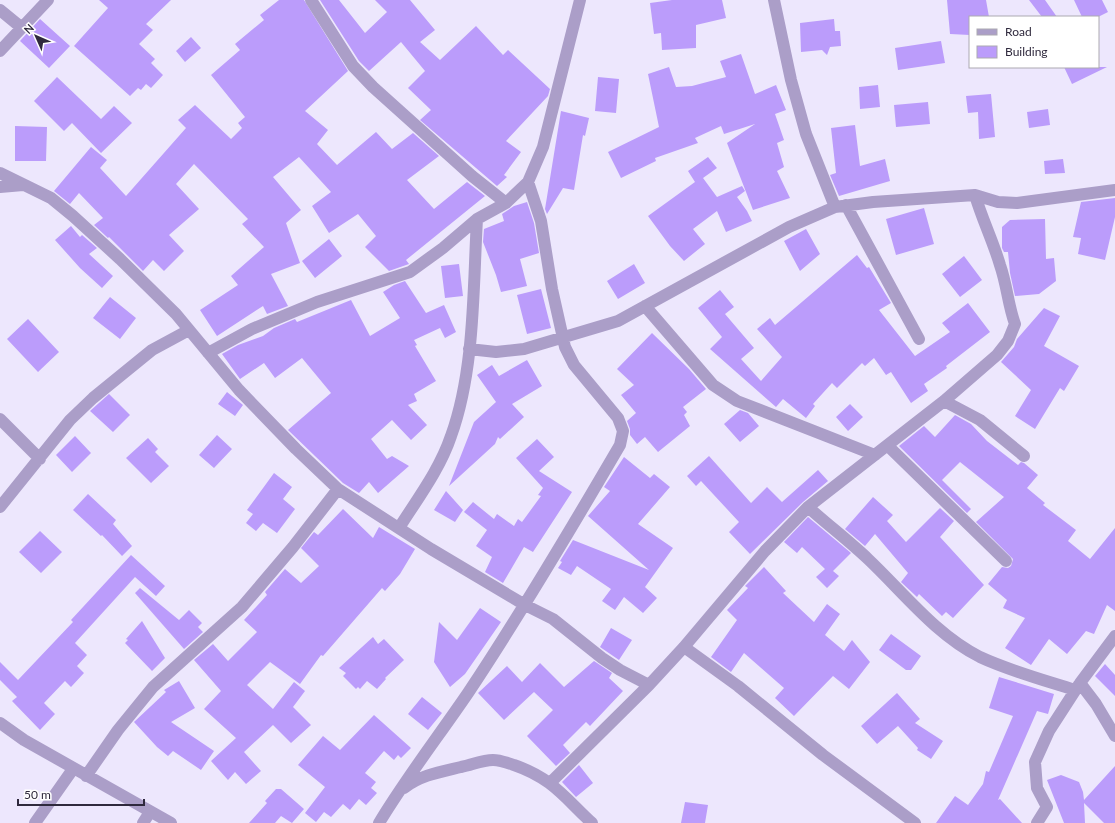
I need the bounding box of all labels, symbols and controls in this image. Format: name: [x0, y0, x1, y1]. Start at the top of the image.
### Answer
north arrow: [16, 16, 56, 56]
legend: [969, 16, 1099, 68]
text: N: [21, 21, 36, 36]
text: Road: [1005, 24, 1032, 39]
text: Building: [1005, 44, 1048, 59]
scale bar: [18, 781, 144, 807]
text: 50 m: [24, 787, 51, 802]

